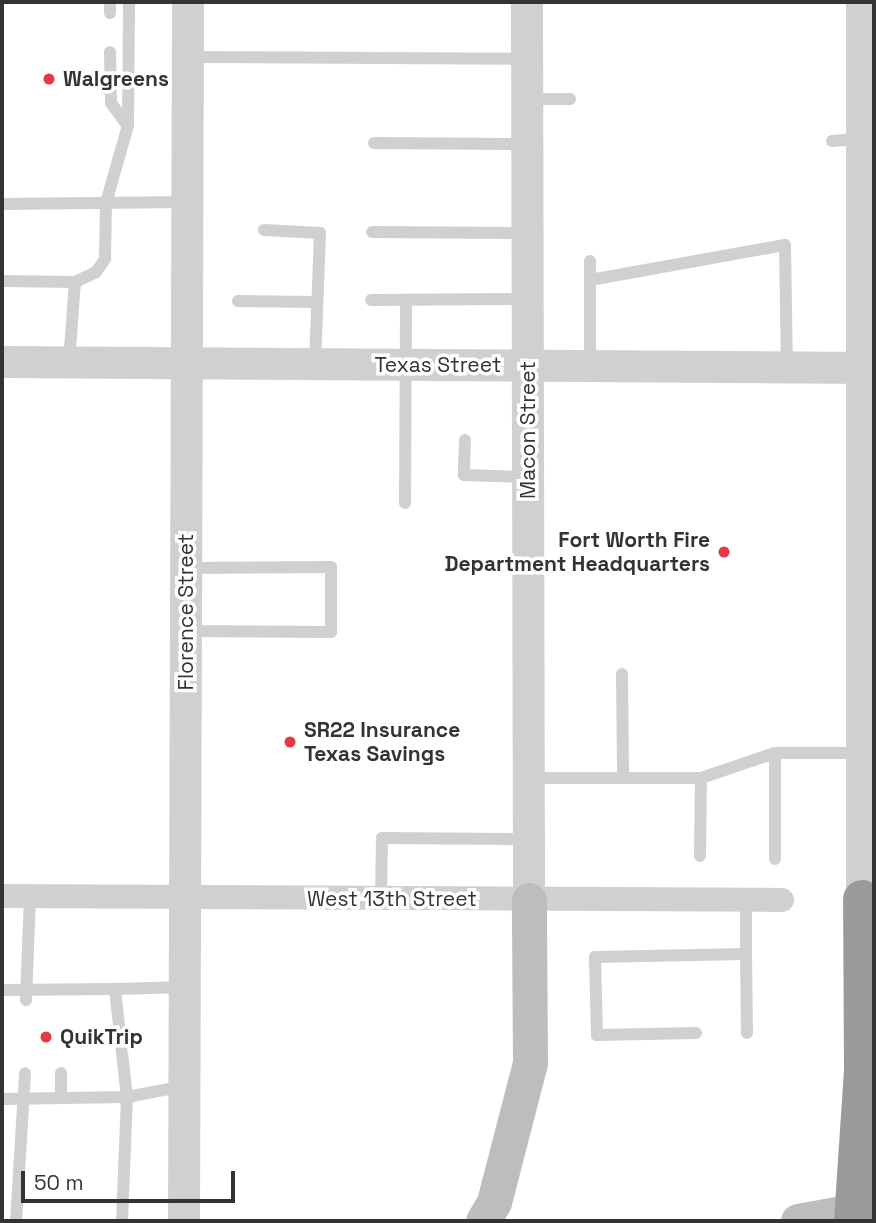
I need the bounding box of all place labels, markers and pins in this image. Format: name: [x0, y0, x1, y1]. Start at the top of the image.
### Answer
place label: Walgreens: [63, 66, 169, 92]
marker: Walgreens: [41, 71, 57, 87]
place label: Fort Worth Fire Department Headquarters: [444, 527, 710, 577]
marker: Fort Worth Fire Department Headquarters: [716, 544, 732, 560]
place label: SR22 Insurance Texas Savings: [304, 717, 460, 767]
marker: SR22 Insurance Texas Savings: [282, 734, 298, 750]
place label: QuikTrip: [60, 1024, 143, 1050]
marker: QuikTrip: [38, 1029, 54, 1045]

